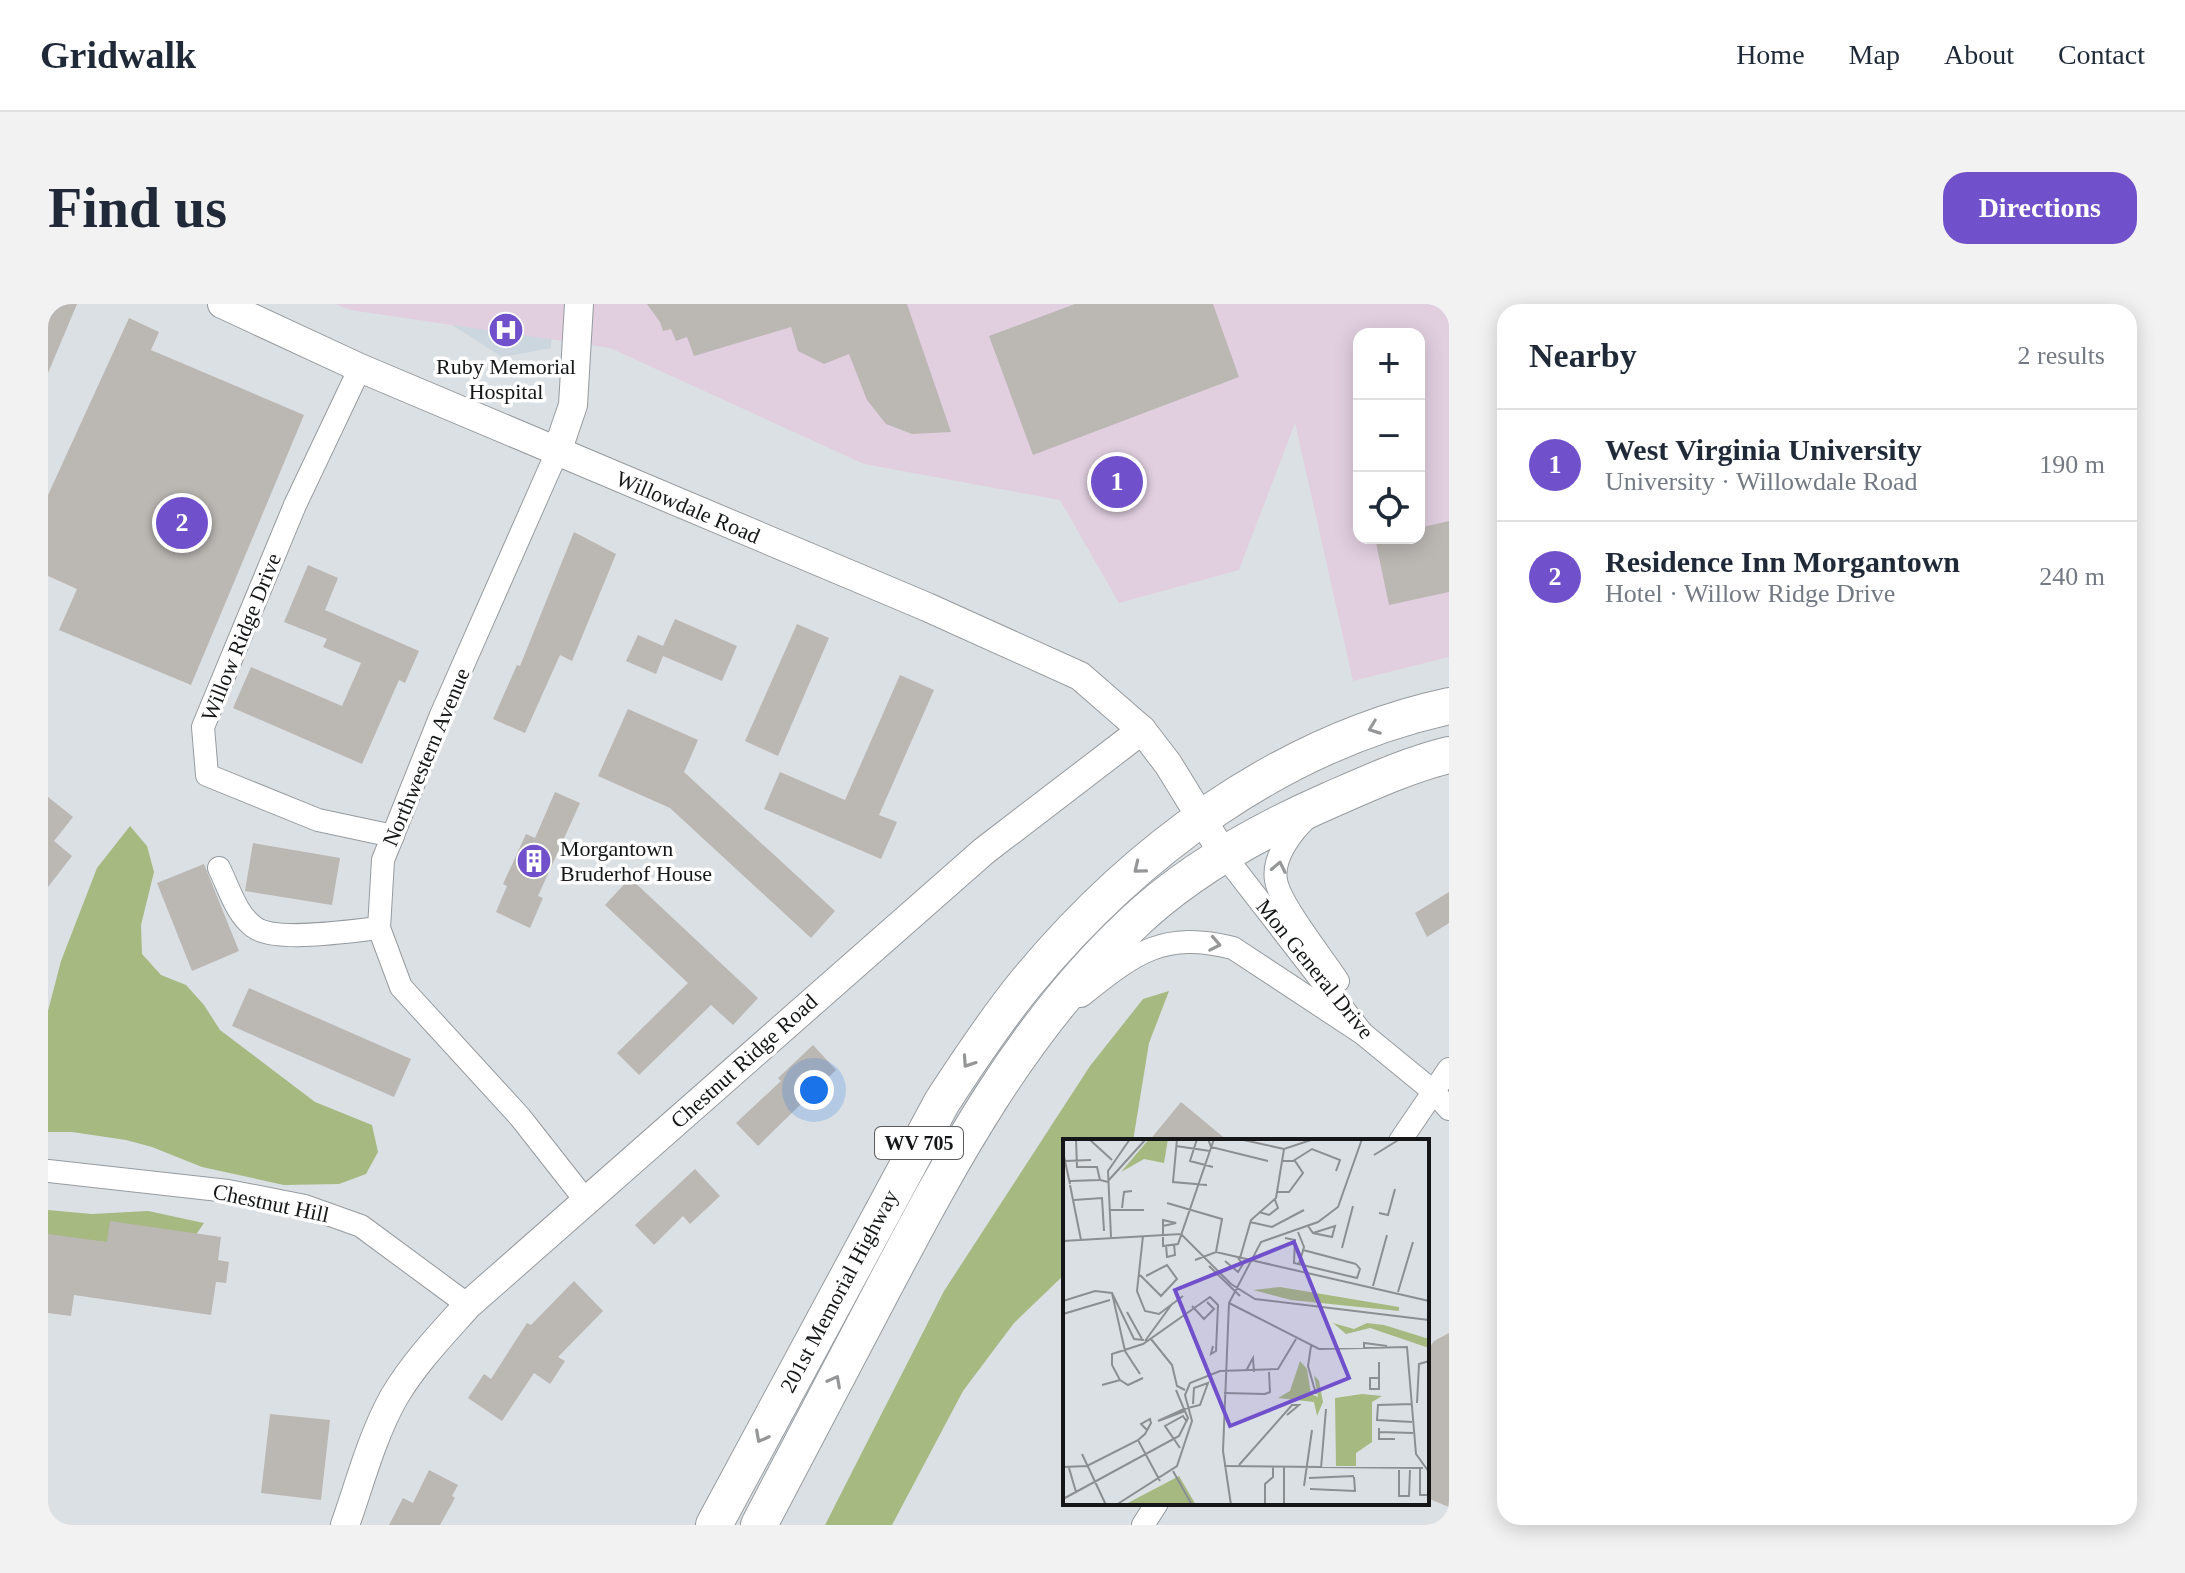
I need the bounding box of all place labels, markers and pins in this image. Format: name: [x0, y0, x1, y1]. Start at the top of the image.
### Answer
hospital icon: Ruby Memorial Hospital: [487, 311, 525, 349]
place label: Ruby Memorial Hospital: [436, 354, 576, 404]
pin: 1: [1091, 452, 1143, 512]
pin: 2: [156, 493, 208, 553]
place label: Morgantown Bruderhof House: [560, 836, 712, 886]
building icon: Morgantown Bruderhof House: [515, 842, 553, 880]

